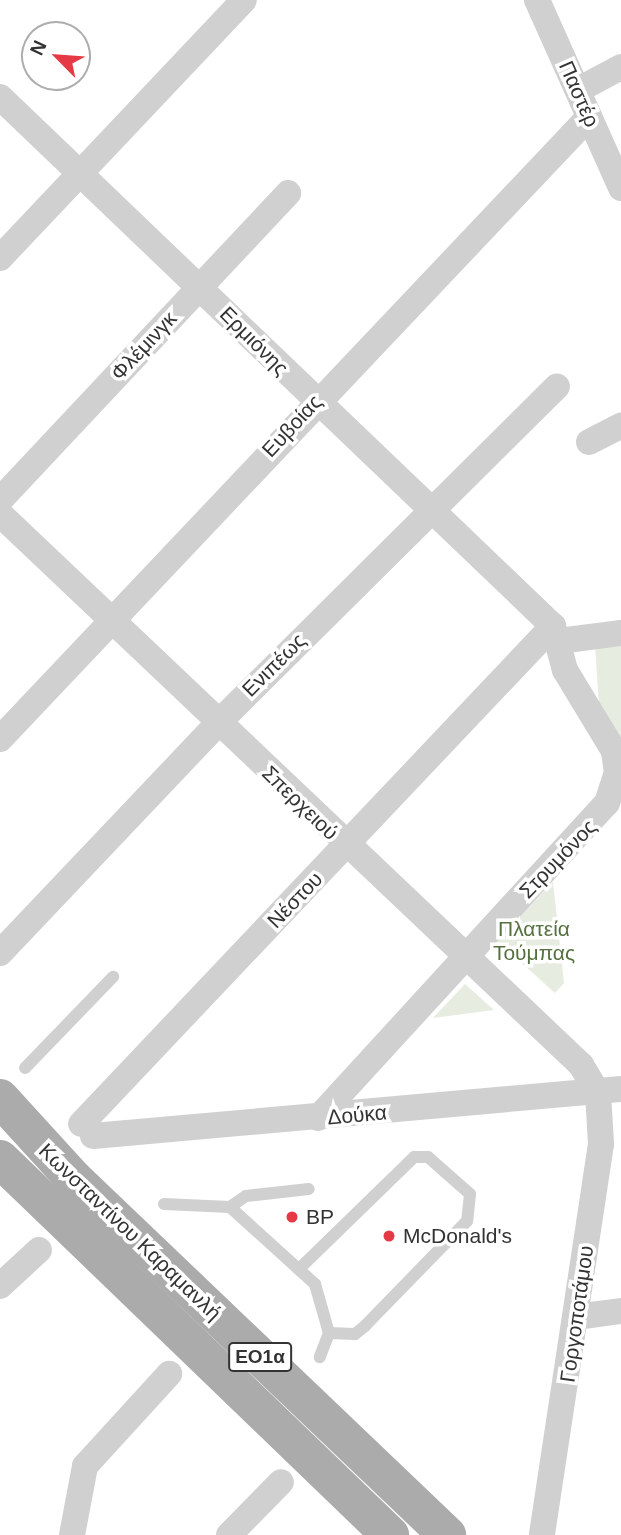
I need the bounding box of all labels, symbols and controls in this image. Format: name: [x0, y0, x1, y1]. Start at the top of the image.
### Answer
north arrow: [21, 21, 91, 91]
text: N: [26, 37, 51, 58]
street label: Παστέρ: [553, 57, 605, 131]
street label: Ερμιόνης: [214, 301, 294, 381]
street label: Φλέμινγκ: [106, 306, 182, 386]
street label: Ευβοίας: [257, 390, 327, 462]
street label: Ενιπέως: [237, 628, 311, 702]
street label: Σπερχειού: [257, 761, 343, 845]
street label: Στρυμόνος: [514, 814, 602, 904]
street label: Νέστου: [262, 867, 328, 933]
park label: Πλατεία Τούμπας: [493, 916, 575, 966]
street label: Δούκα: [326, 1100, 388, 1130]
street label: Κωνσταντίνου Καραμανλή: [34, 1138, 226, 1326]
place label: BP: [306, 1204, 334, 1230]
marker: BP: [284, 1209, 300, 1225]
place label: McDonald's: [403, 1223, 512, 1249]
marker: McDonald's: [381, 1228, 397, 1244]
street label: Γοργοποτάμου: [555, 1244, 599, 1384]
road number: ΕΟ1α: [227, 1342, 293, 1372]

